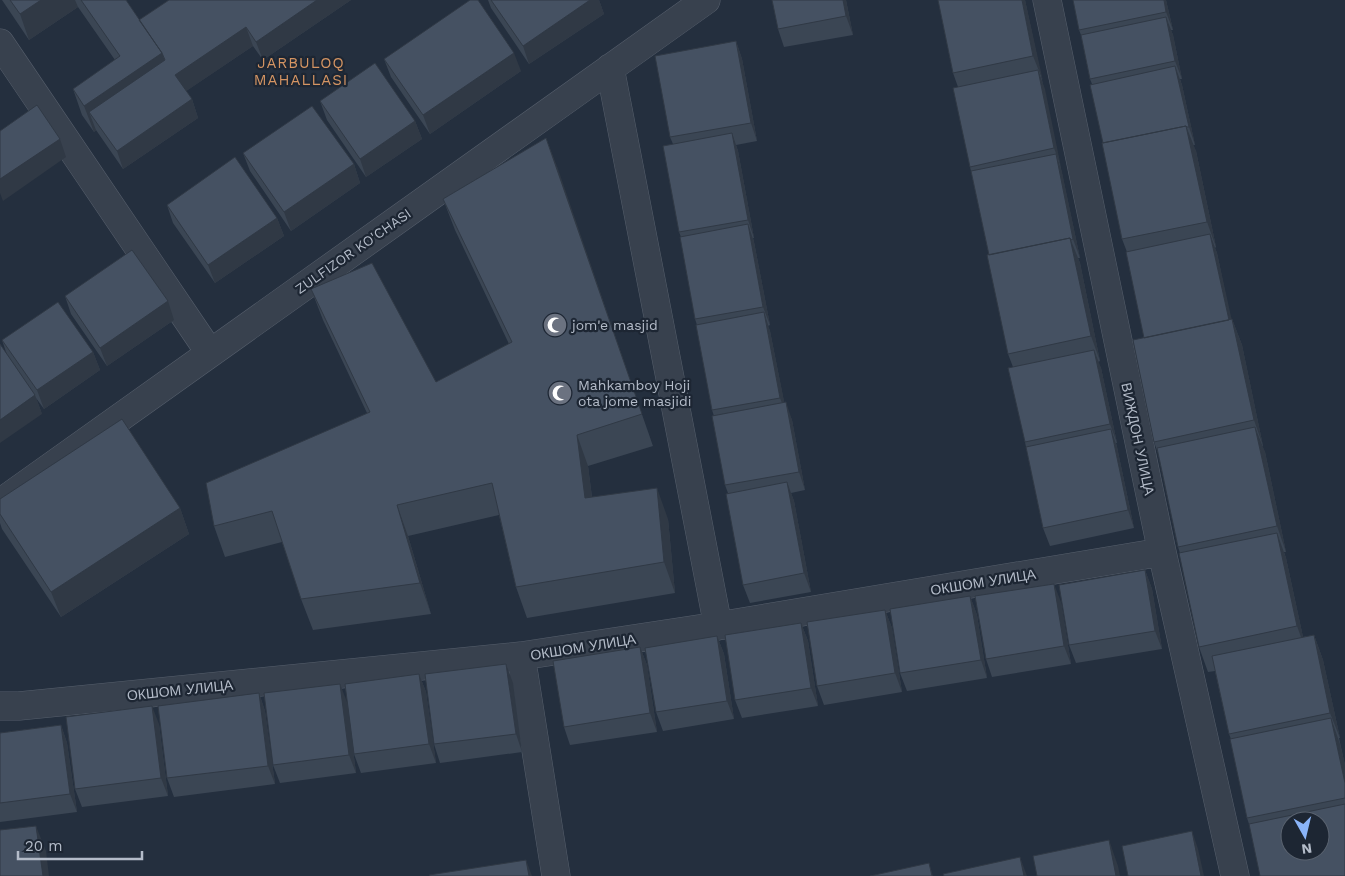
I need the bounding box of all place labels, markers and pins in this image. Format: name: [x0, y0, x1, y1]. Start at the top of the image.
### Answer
mosque icon: jom'e masjid: [542, 312, 568, 338]
place label: jom'e masjid: [570, 317, 658, 333]
place label: Mahkamboy Hoji ota jome masjidi: [578, 377, 691, 409]
mosque icon: Mahkamboy Hoji ota jome masjidi: [547, 380, 573, 406]

